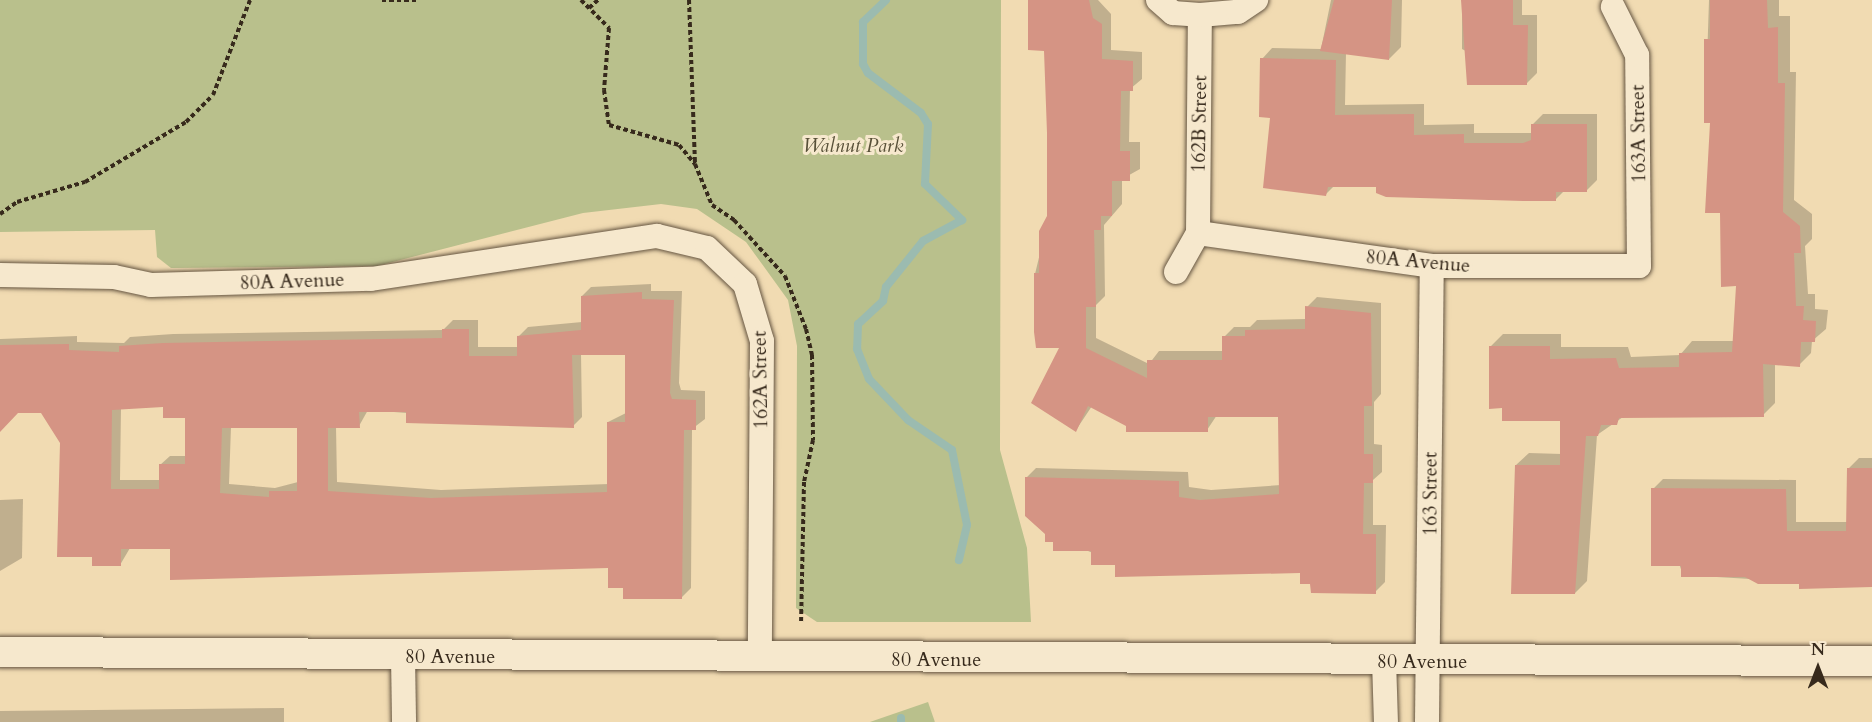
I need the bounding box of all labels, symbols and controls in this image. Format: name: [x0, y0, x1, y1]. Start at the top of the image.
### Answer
street label: 162B Street: [1186, 75, 1212, 173]
street label: 163A Street: [1625, 85, 1651, 183]
park label: Walnut Park: [803, 133, 903, 157]
street label: 80A Avenue: [1365, 244, 1471, 278]
street label: 80A Avenue: [239, 267, 345, 295]
street label: 162A Street: [747, 331, 773, 429]
street label: 163 Street: [1418, 452, 1442, 536]
north arrow: [1788, 638, 1848, 698]
text: N: [1811, 639, 1825, 661]
street label: 80 Avenue: [405, 644, 495, 668]
street label: 80 Avenue: [891, 647, 981, 671]
street label: 80 Avenue: [1377, 649, 1467, 673]

